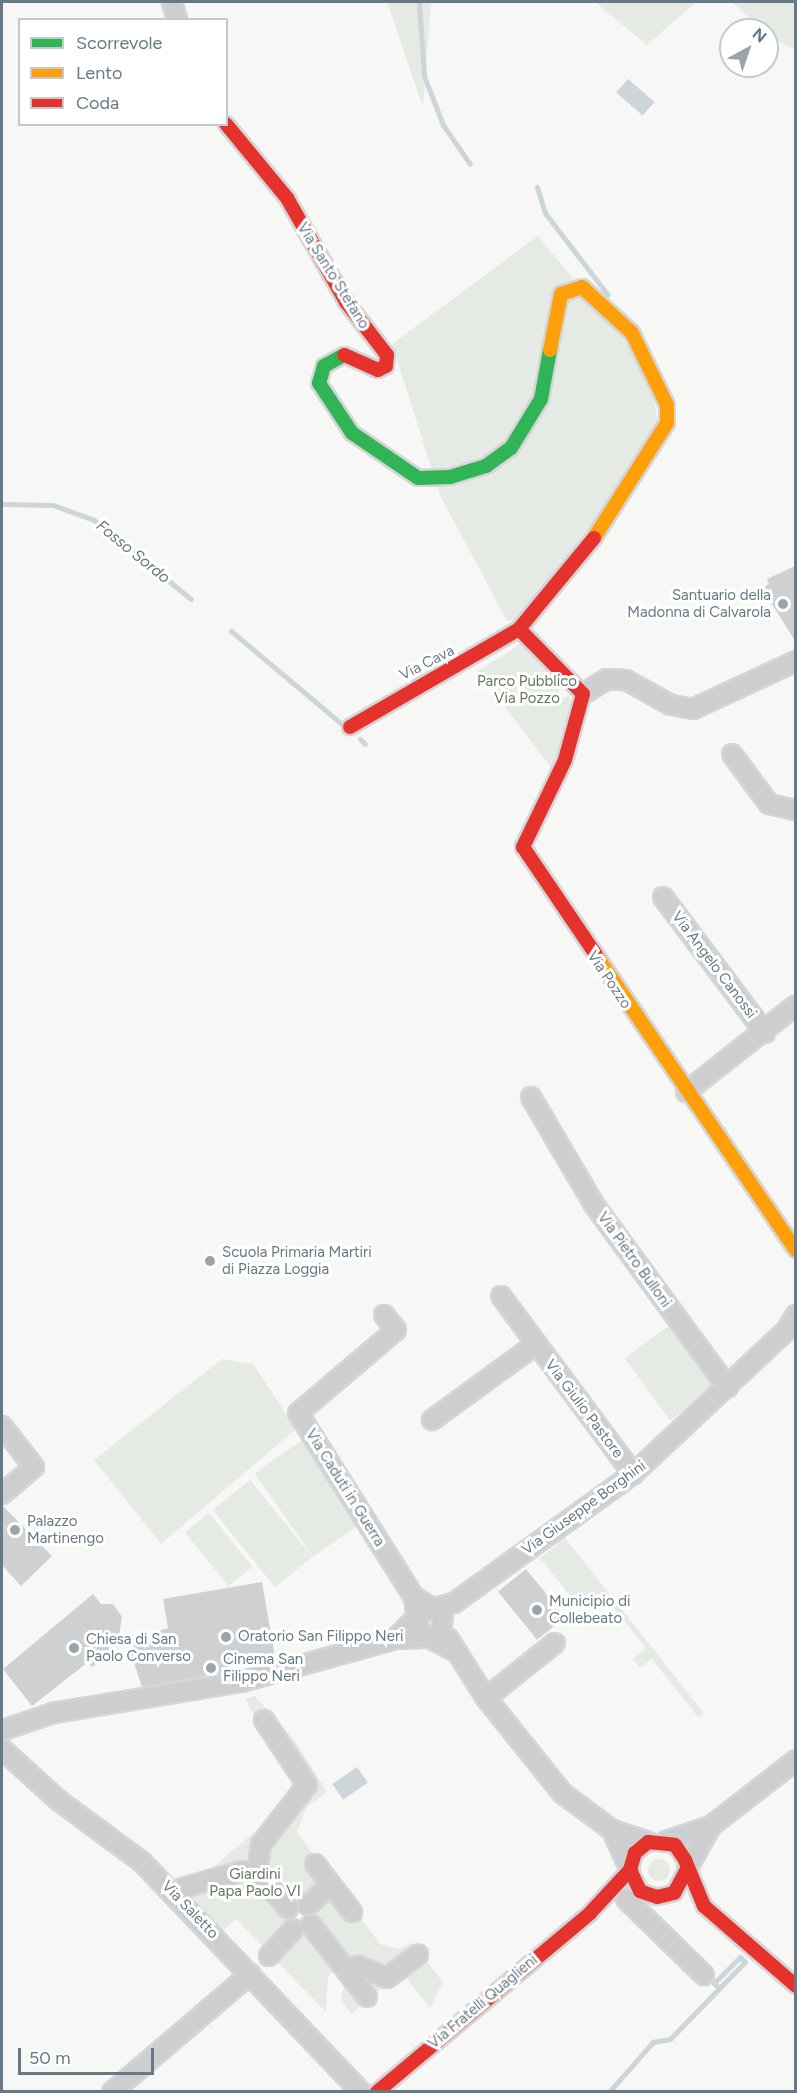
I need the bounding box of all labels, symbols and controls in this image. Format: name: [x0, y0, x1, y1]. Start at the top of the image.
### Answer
legend: [18, 18, 228, 126]
north arrow: [719, 18, 779, 78]
text: N: [749, 24, 770, 47]
text: Scorrevole: [76, 32, 162, 54]
text: Lento: [76, 62, 122, 84]
text: Coda: [76, 92, 119, 114]
street label: Via Santo Stefano: [293, 220, 373, 332]
water label: Fosso Sordo: [92, 516, 174, 588]
place label: Santuario della Madonna di Calvarola: [627, 586, 771, 621]
marker: Santuario della Madonna di Calvarola: [776, 597, 790, 611]
street label: Via Cava: [397, 642, 457, 684]
park label: Parco Pubblico Via Pozzo: [477, 672, 577, 707]
street label: Via Angelo Canossi: [668, 908, 760, 1022]
street label: Via Pozzo: [583, 948, 635, 1012]
street label: Via Pietro Bulloni: [593, 1209, 675, 1311]
place label: Scuola Primaria Martiri di Piazza Loggia: [222, 1243, 372, 1278]
marker: Scuola Primaria Martiri di Piazza Loggia: [203, 1254, 217, 1268]
street label: Via Giulio Pastore: [541, 1356, 627, 1462]
street label: Via Caduti in Guerra: [302, 1426, 388, 1550]
street label: Via Giuseppe Borghini: [519, 1457, 649, 1559]
place label: Palazzo Martinengo: [27, 1512, 104, 1547]
marker: Palazzo Martinengo: [8, 1523, 22, 1537]
place label: Municipio di Collebeato: [549, 1592, 631, 1627]
marker: Municipio di Collebeato: [530, 1603, 544, 1617]
place label: Oratorio San Filippo Neri: [238, 1628, 403, 1646]
place label: Chiesa di San Paolo Converso: [86, 1630, 191, 1665]
marker: Oratorio San Filippo Neri: [219, 1630, 233, 1644]
marker: Chiesa di San Paolo Converso: [67, 1641, 81, 1655]
place label: Cinema San Filippo Neri: [223, 1650, 303, 1685]
marker: Cinema San Filippo Neri: [204, 1661, 218, 1675]
park label: Giardini Papa Paolo VI: [209, 1865, 301, 1900]
street label: Via Saletto: [158, 1877, 222, 1943]
street label: Via Fratelli Quaglieni: [425, 1951, 541, 2053]
scale bar: [21, 2036, 158, 2074]
text: 50 m: [29, 2047, 71, 2069]

